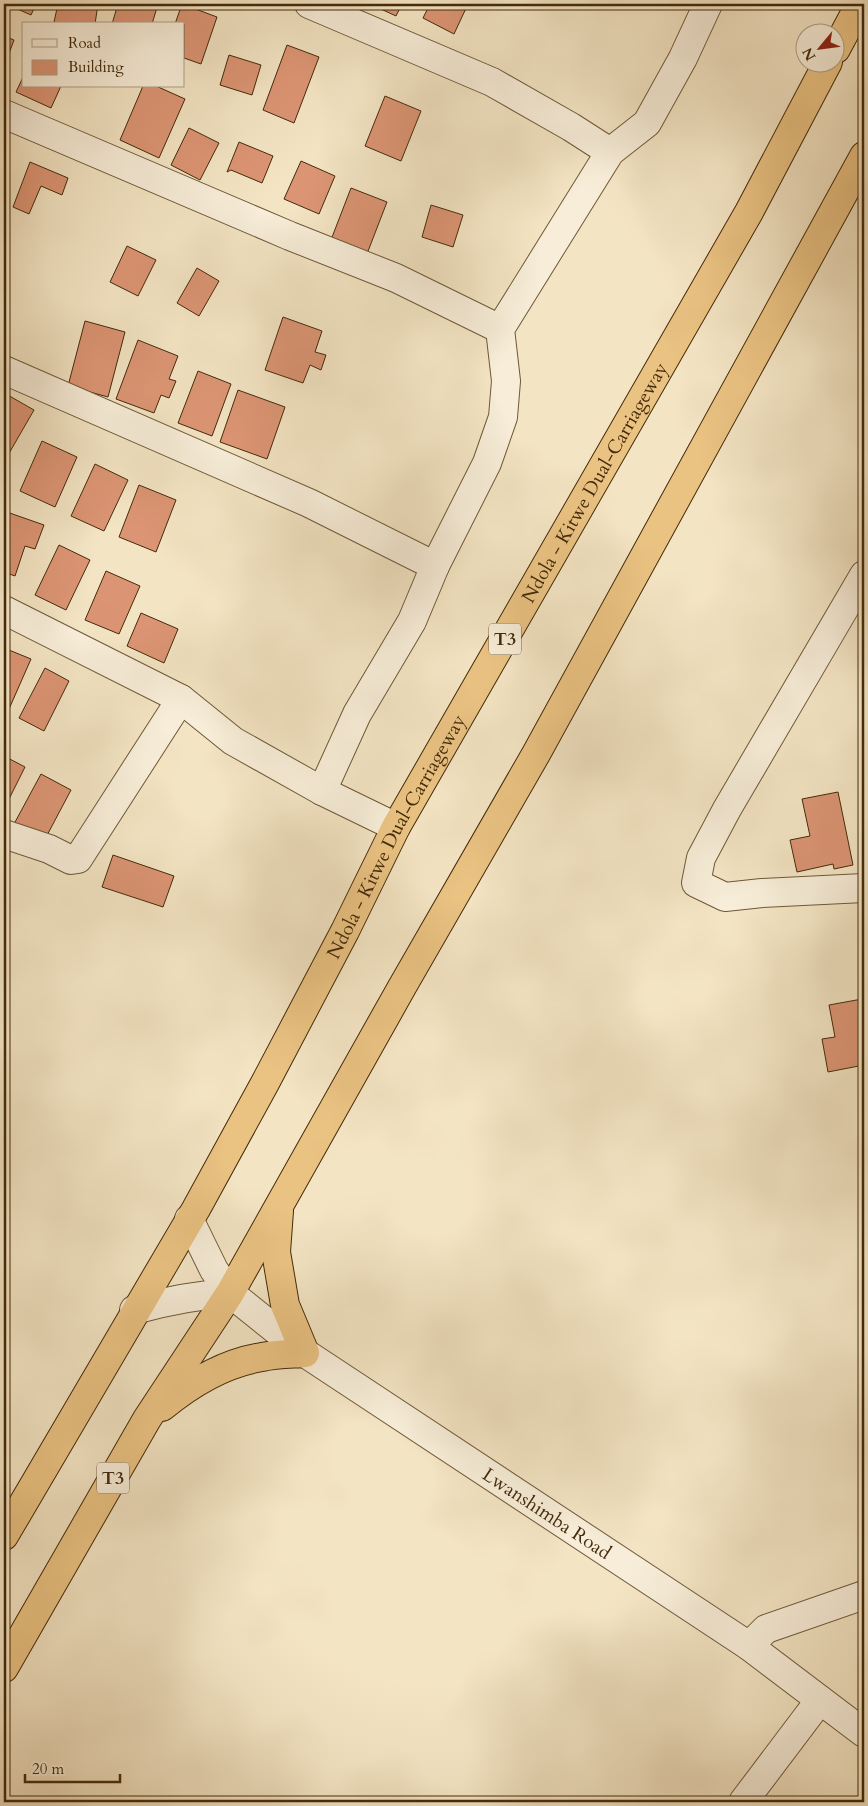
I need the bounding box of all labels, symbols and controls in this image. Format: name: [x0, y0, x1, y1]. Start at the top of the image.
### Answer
legend: [22, 22, 185, 88]
north arrow: [796, 22, 846, 72]
text: Road: [68, 33, 101, 53]
text: N: [798, 44, 820, 64]
text: Building: [68, 57, 124, 77]
street label: Ndola - Kitwe Dual-Carriageway: [515, 358, 674, 608]
road number: T3: [489, 624, 521, 654]
street label: Ndola - Kitwe Dual-Carriageway: [321, 710, 472, 963]
road number: T3: [97, 1462, 129, 1494]
street label: Lwanshimba Road: [477, 1462, 616, 1566]
scale bar: [25, 1751, 120, 1783]
text: 20 m: [32, 1759, 64, 1779]

